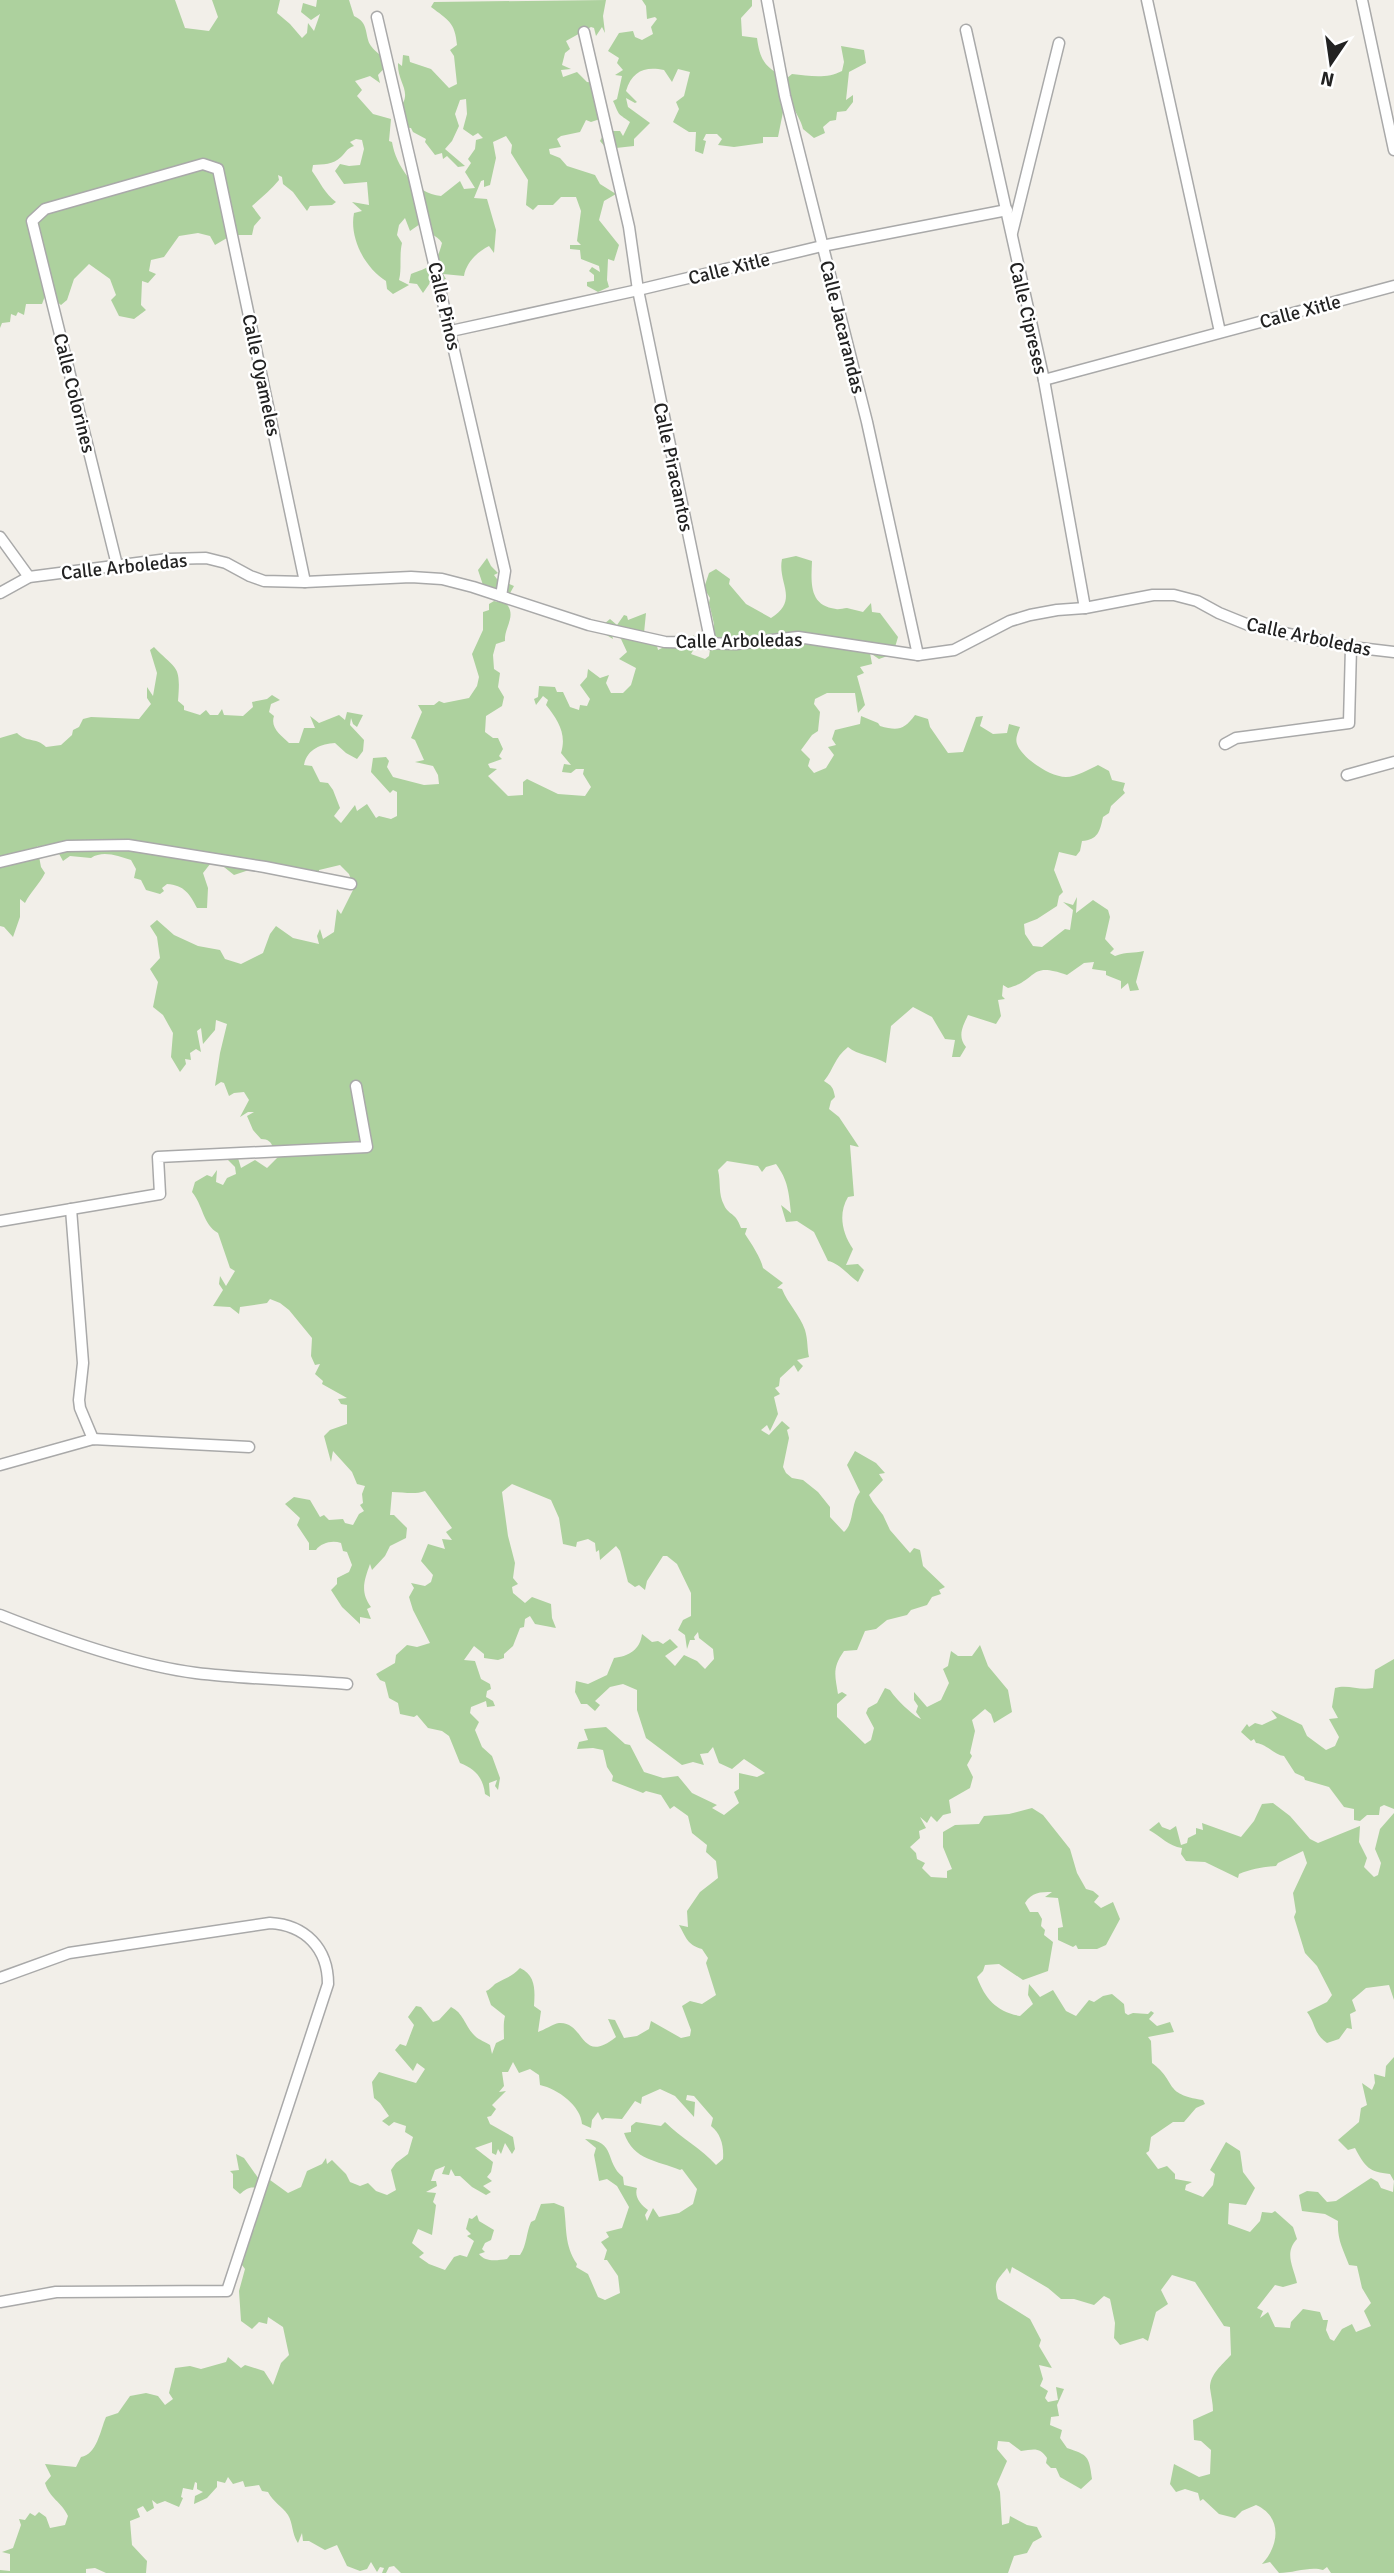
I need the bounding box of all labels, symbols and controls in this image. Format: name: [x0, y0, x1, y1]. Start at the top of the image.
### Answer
north arrow: [1296, 28, 1366, 98]
text: N: [1318, 65, 1337, 92]
street label: Calle Xitle: [686, 247, 773, 291]
street label: Calle Jacarandas: [814, 258, 870, 396]
street label: Calle Pinos: [422, 260, 466, 353]
street label: Calle Cipreses: [1003, 260, 1053, 377]
street label: Calle Xitle: [1257, 290, 1344, 334]
street label: Calle Oyameles: [236, 312, 286, 438]
street label: Calle Colorines: [48, 331, 100, 456]
street label: Calle Piracantos: [648, 400, 698, 534]
street label: Calle Arboledas: [60, 548, 188, 586]
street label: Calle Arboledas: [1244, 612, 1373, 662]
street label: Calle Arboledas: [675, 628, 803, 654]

